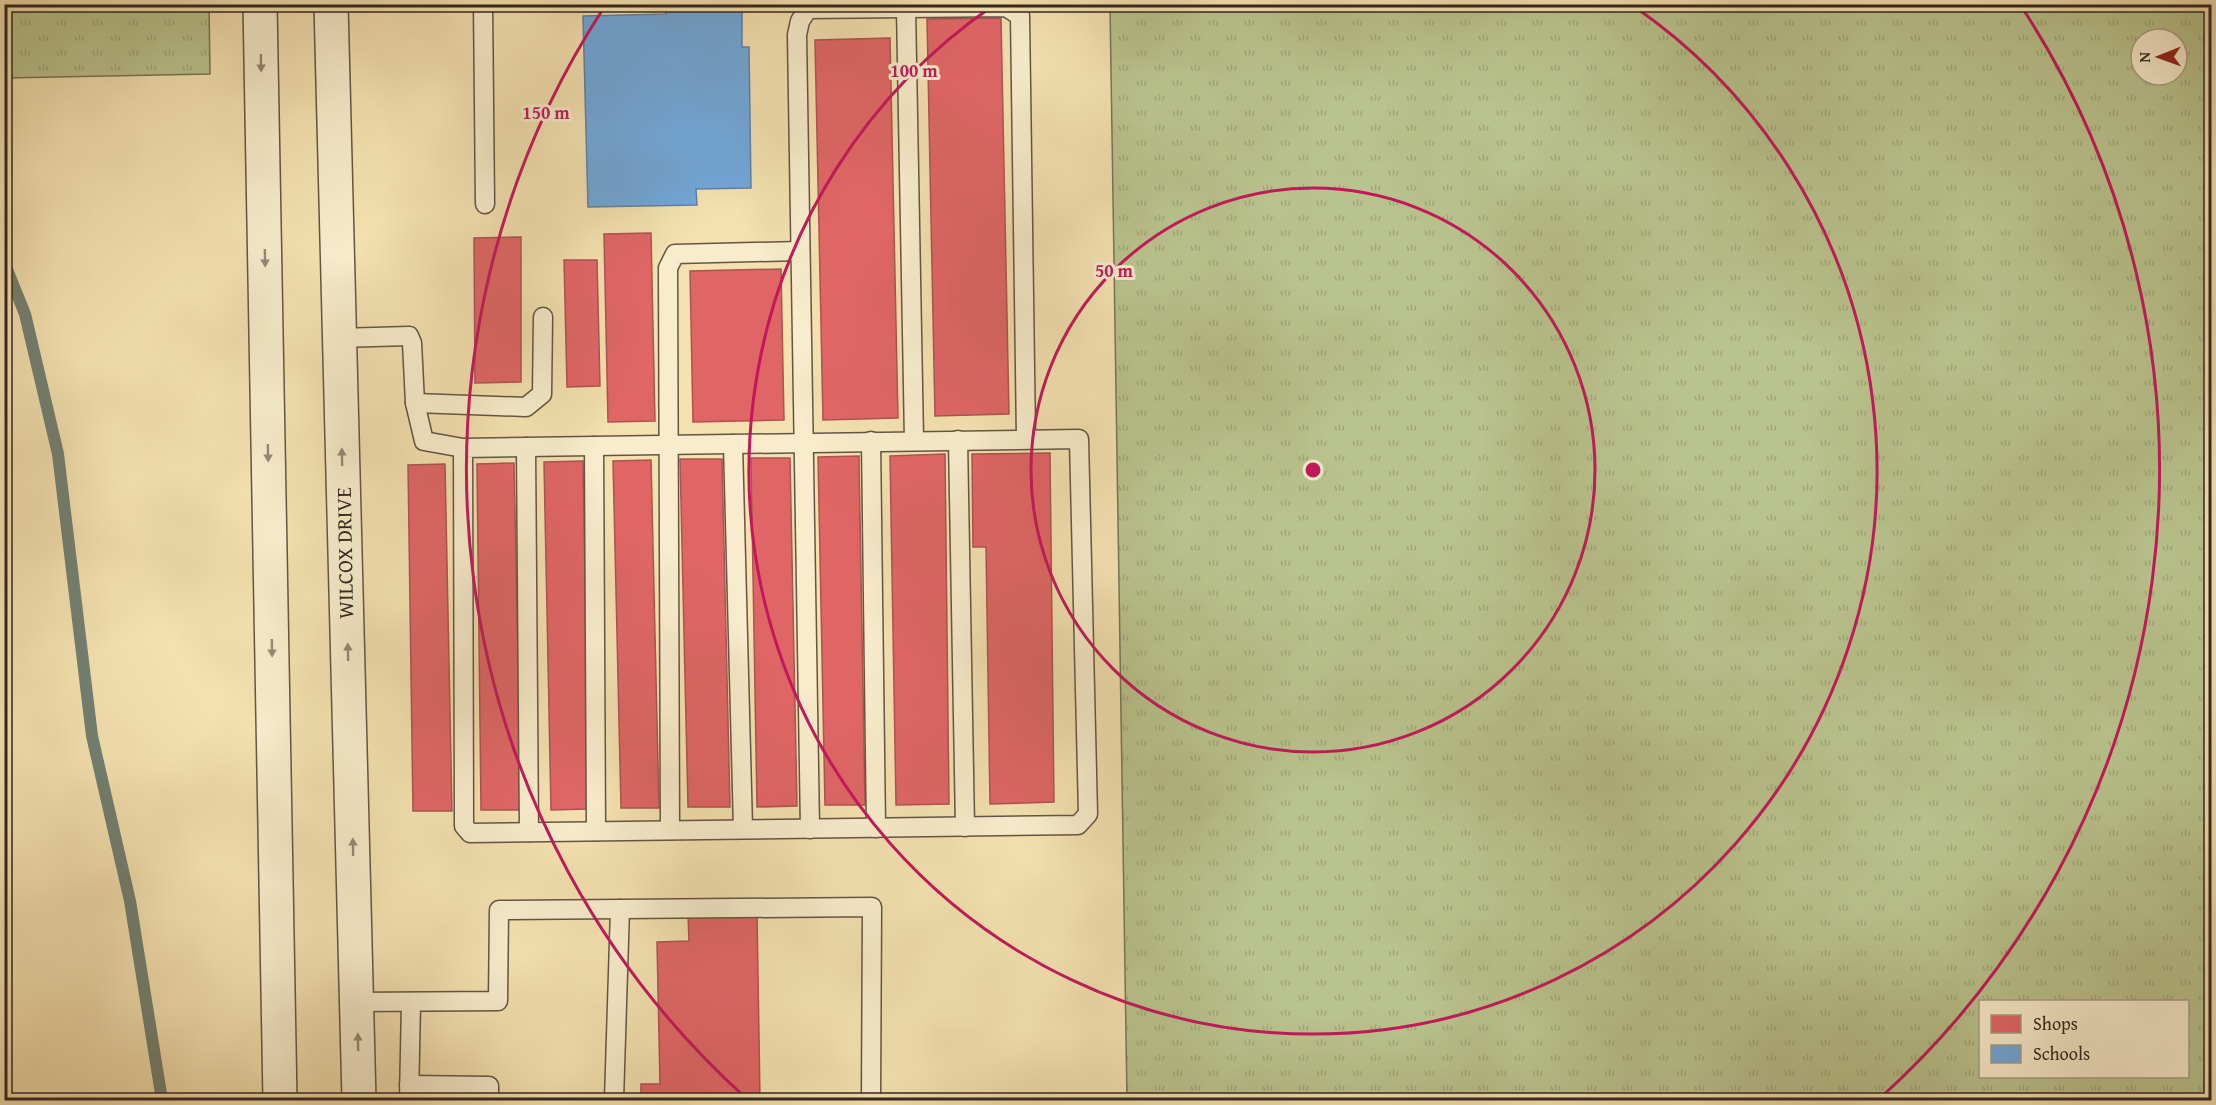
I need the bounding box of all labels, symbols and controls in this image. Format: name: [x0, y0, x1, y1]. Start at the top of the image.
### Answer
north arrow: [2129, 27, 2189, 87]
text: N: [2132, 51, 2156, 63]
one-way arrow: [256, 53, 266, 72]
text: 100 m: [890, 57, 938, 84]
text: 150 m: [522, 99, 570, 126]
one-way arrow: [260, 248, 269, 267]
text: 50 m: [1095, 257, 1134, 284]
one-way arrow: [263, 443, 273, 462]
one-way arrow: [338, 448, 347, 467]
centre of rings: [1303, 460, 1323, 480]
street label: WILCOX DRIVE: [328, 487, 361, 619]
one-way arrow: [267, 638, 277, 657]
one-way arrow: [343, 643, 352, 662]
one-way arrow: [348, 838, 357, 857]
legend: [1979, 1000, 2189, 1078]
text: Shops: [2033, 1010, 2078, 1037]
one-way arrow: [353, 1033, 362, 1052]
text: Schools: [2033, 1040, 2090, 1067]

